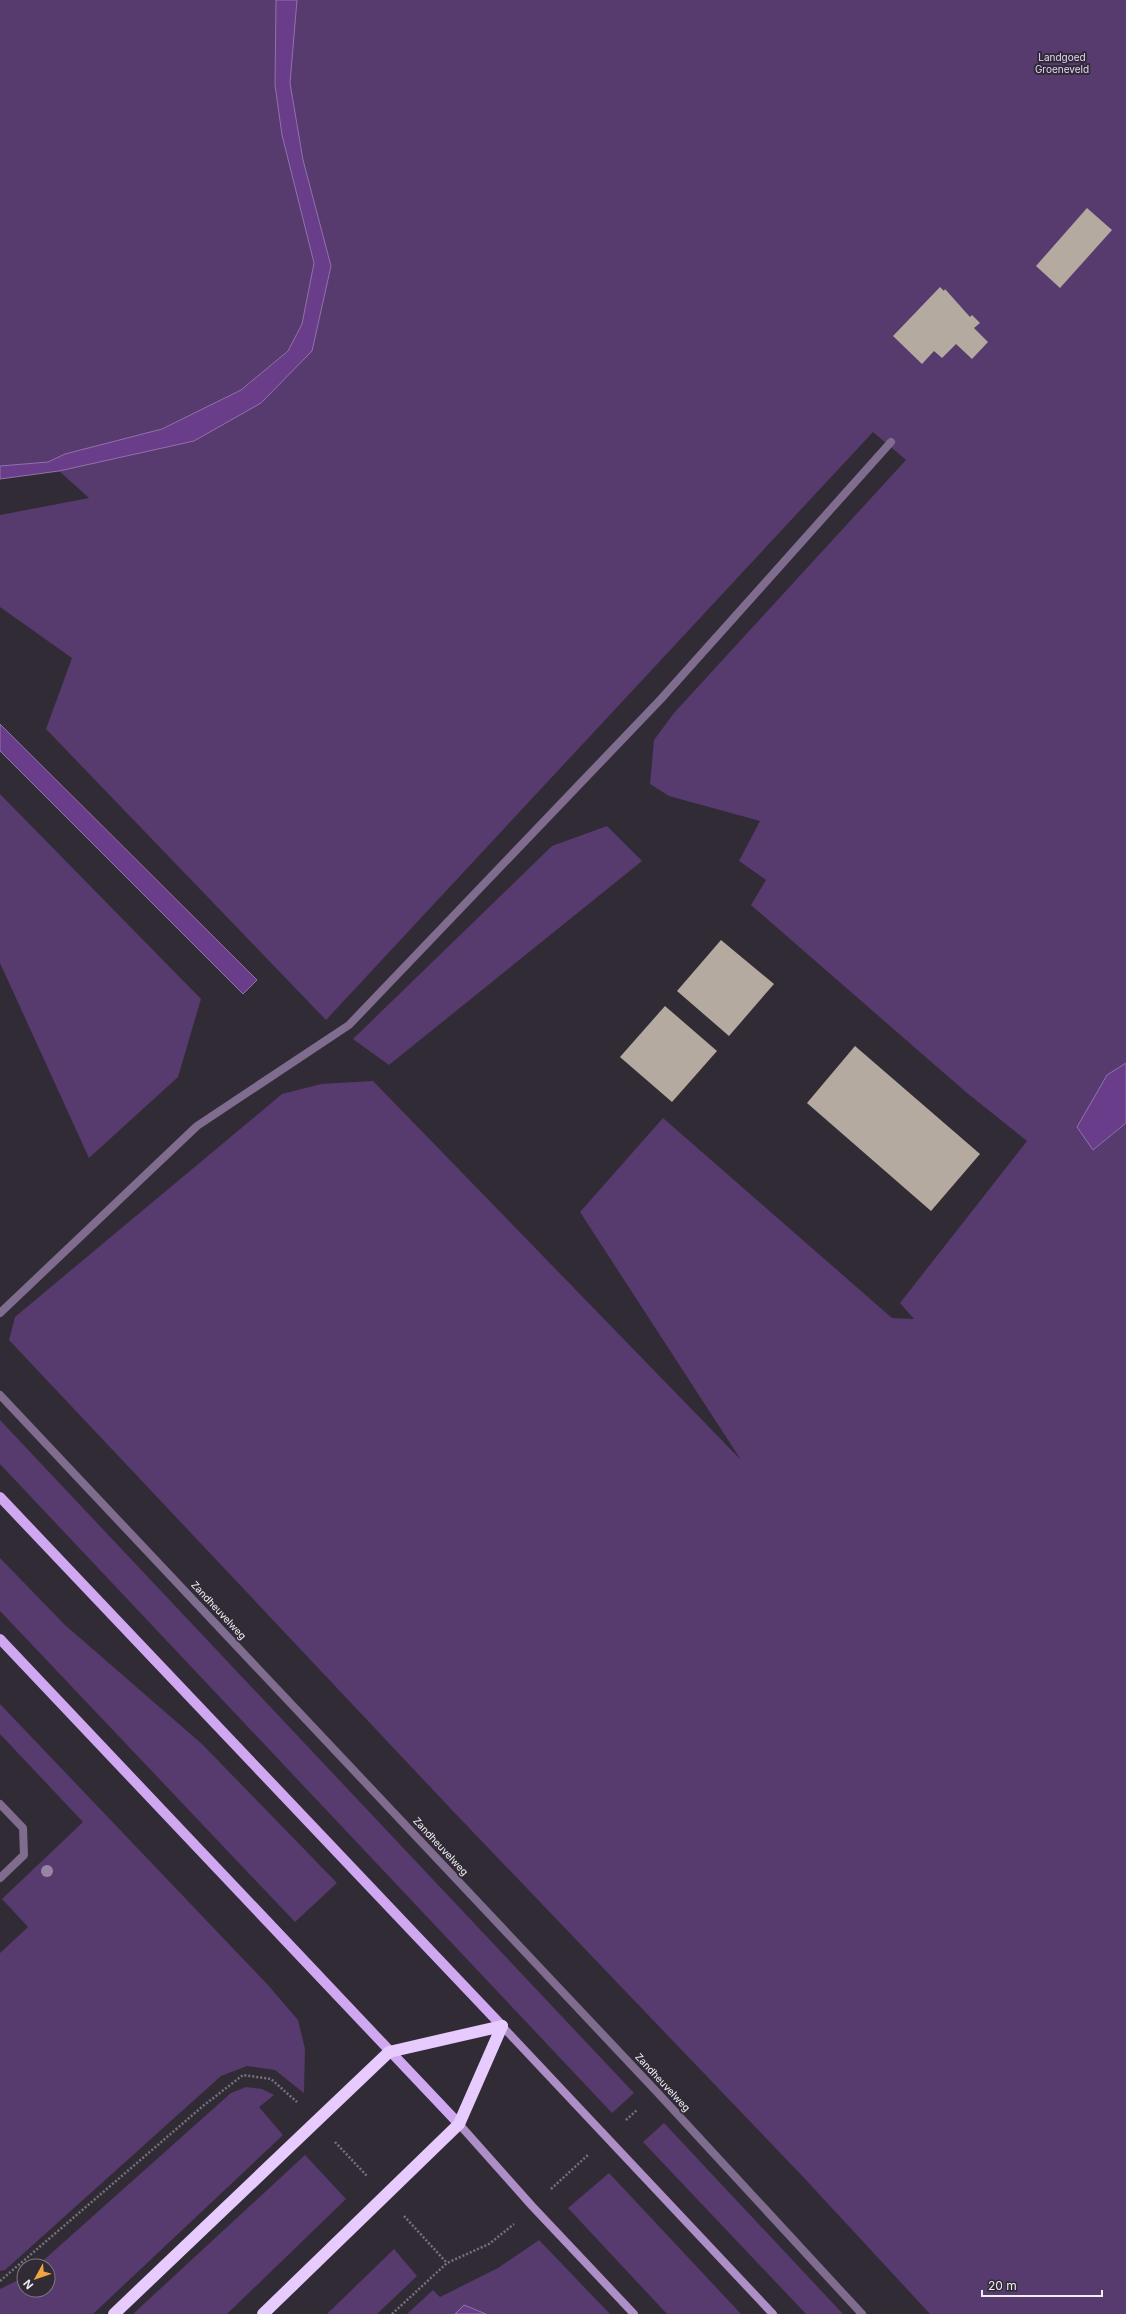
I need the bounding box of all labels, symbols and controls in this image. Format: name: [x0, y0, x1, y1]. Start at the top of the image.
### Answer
park label: Landgoed Groeneveld: [1035, 51, 1089, 75]
street label: Zandheuvelweg: [189, 1578, 249, 1642]
street label: Zandheuvelweg: [411, 1814, 471, 1878]
street label: Zandheuvelweg: [633, 2050, 693, 2114]
north arrow: [16, 2258, 56, 2298]
scale bar: [982, 2272, 1102, 2298]
text: N: [20, 2277, 36, 2292]
text: 20 m: [988, 2278, 1017, 2293]

